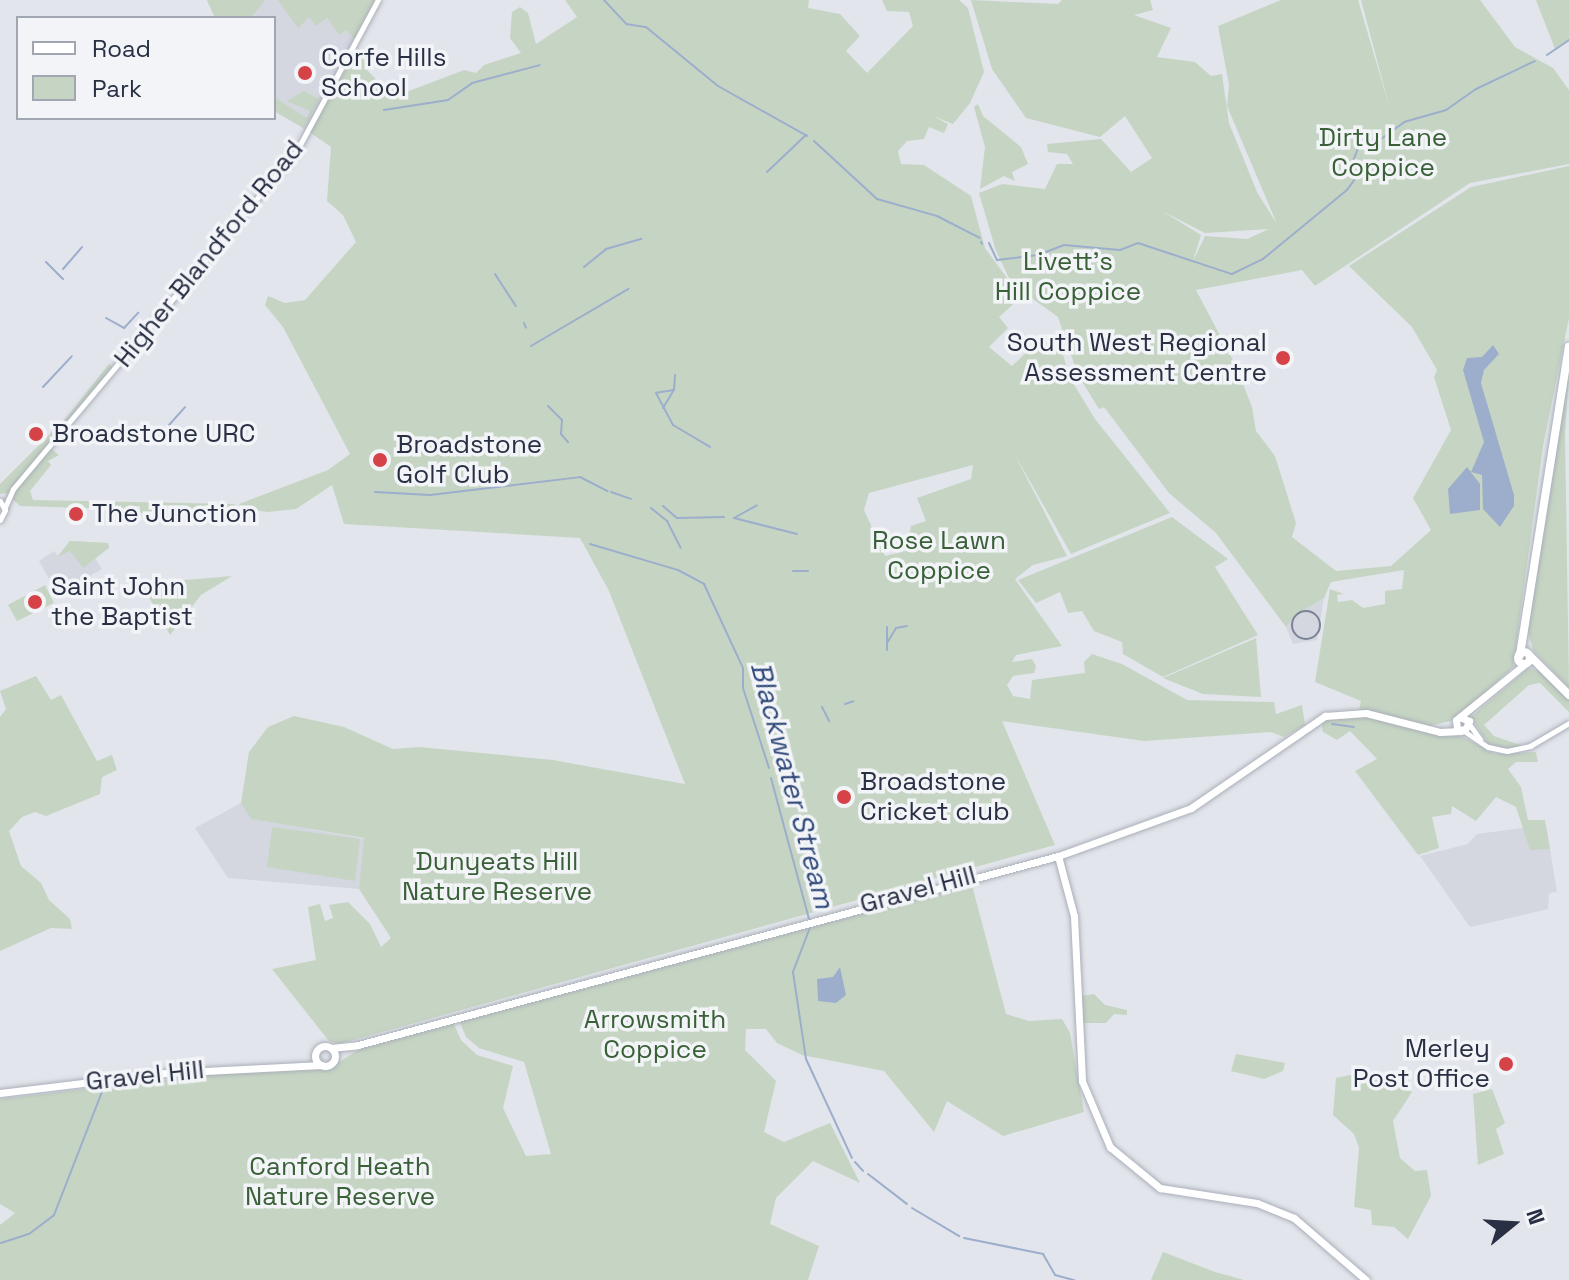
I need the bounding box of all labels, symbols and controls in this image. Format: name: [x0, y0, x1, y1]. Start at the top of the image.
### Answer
legend: [16, 16, 276, 120]
text: Road: [92, 33, 151, 64]
place label: Corfe Hills School: [321, 42, 446, 104]
marker: Corfe Hills School: [296, 64, 314, 82]
text: Park: [92, 73, 142, 104]
park label: Dirty Lane Coppice: [1319, 122, 1447, 184]
street label: Higher Blandford Road: [108, 134, 310, 374]
park label: Livett's Hill Coppice: [995, 246, 1141, 308]
place label: South West Regional Assessment Centre: [1006, 327, 1267, 388]
marker: South West Regional Assessment Centre: [1274, 349, 1292, 367]
place label: Broadstone URC: [52, 418, 255, 450]
marker: Broadstone URC: [27, 425, 45, 443]
place label: Broadstone Golf Club: [396, 429, 542, 490]
marker: Broadstone Golf Club: [371, 451, 389, 469]
place label: The Junction: [92, 498, 257, 530]
marker: The Junction: [67, 505, 85, 523]
park label: Rose Lawn Coppice: [872, 525, 1006, 586]
place label: Saint John the Baptist: [51, 571, 193, 632]
marker: Saint John the Baptist: [26, 593, 44, 611]
water label: Blackwater Stream: [744, 658, 842, 912]
place label: Broadstone Cricket club: [860, 766, 1010, 828]
marker: Broadstone Cricket club: [835, 788, 853, 806]
park label: Dunyeats Hill Nature Reserve: [402, 846, 592, 908]
street label: Gravel Hill: [857, 860, 979, 920]
park label: Arrowsmith Coppice: [584, 1004, 726, 1066]
place label: Merley Post Office: [1353, 1033, 1490, 1094]
street label: Gravel Hill: [84, 1054, 206, 1098]
marker: Merley Post Office: [1497, 1055, 1515, 1073]
park label: Canford Heath Nature Reserve: [245, 1151, 435, 1212]
north arrow: [1473, 1184, 1553, 1264]
text: N: [1520, 1205, 1551, 1228]

